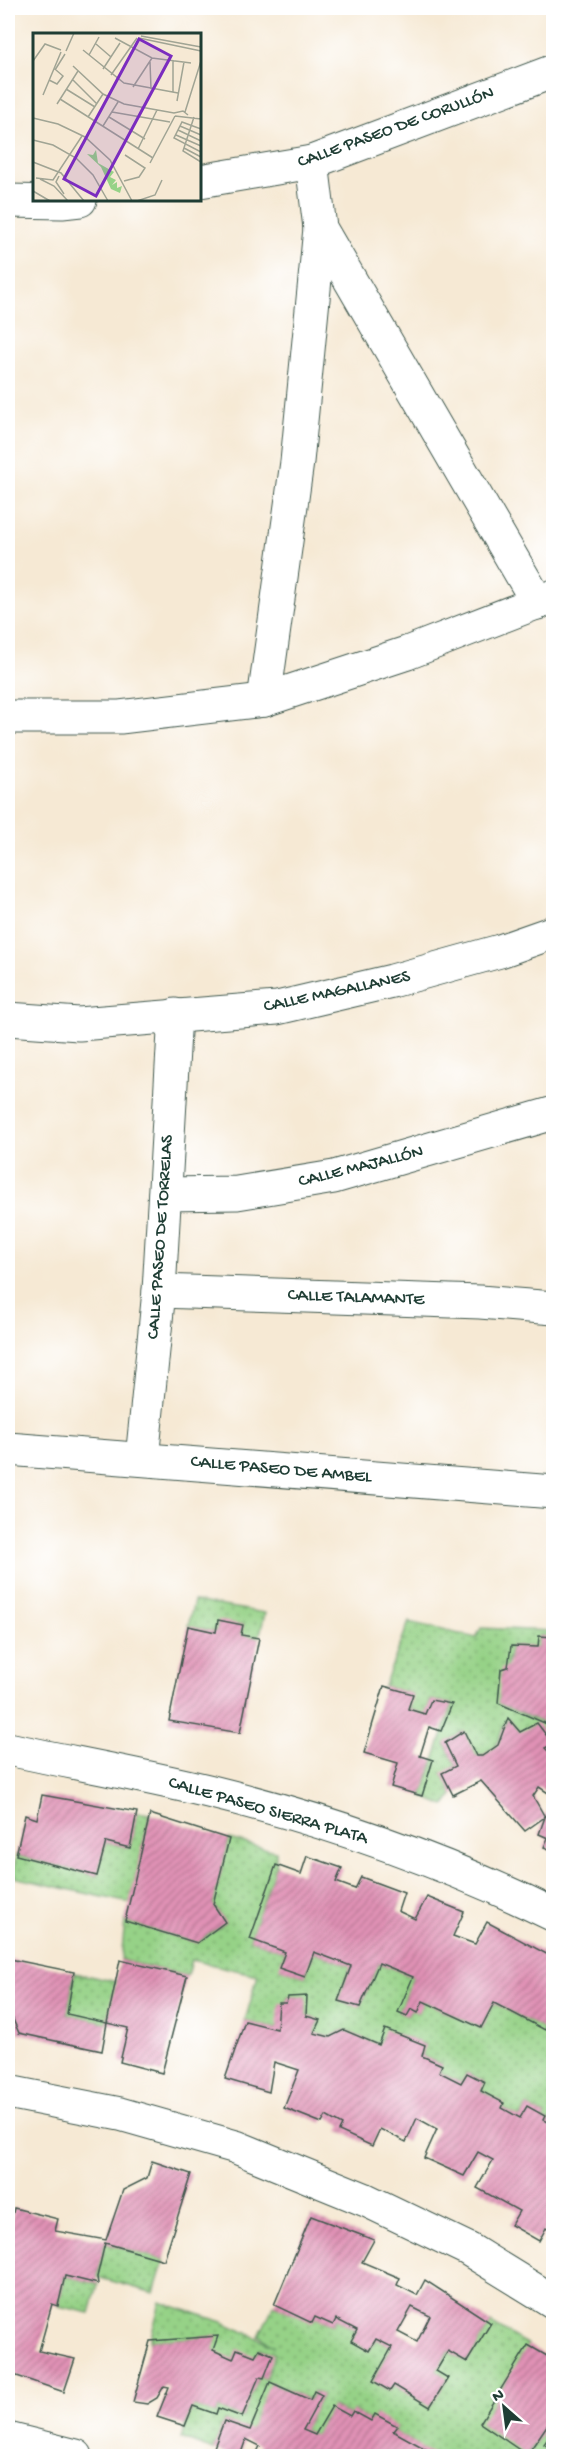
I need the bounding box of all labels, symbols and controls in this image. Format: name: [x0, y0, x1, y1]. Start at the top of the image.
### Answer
inset map: [33, 33, 201, 201]
street label: CALLE PASEO DE CORULLÓN: [295, 83, 497, 173]
street label: CALLE MAGALLANES: [262, 966, 413, 1018]
street label: CALLE PASEO DE TORRELAS: [143, 1133, 179, 1340]
street label: CALLE MAJALLÓN: [296, 1141, 426, 1193]
street label: CALLE TALAMANTE: [287, 1285, 425, 1311]
street label: CALLE PASEO DE AMBEL: [190, 1452, 374, 1488]
street label: CALLE PASEO SIERRA PLATA: [166, 1772, 372, 1850]
north arrow: [474, 2377, 534, 2437]
text: N: [490, 2386, 508, 2408]

